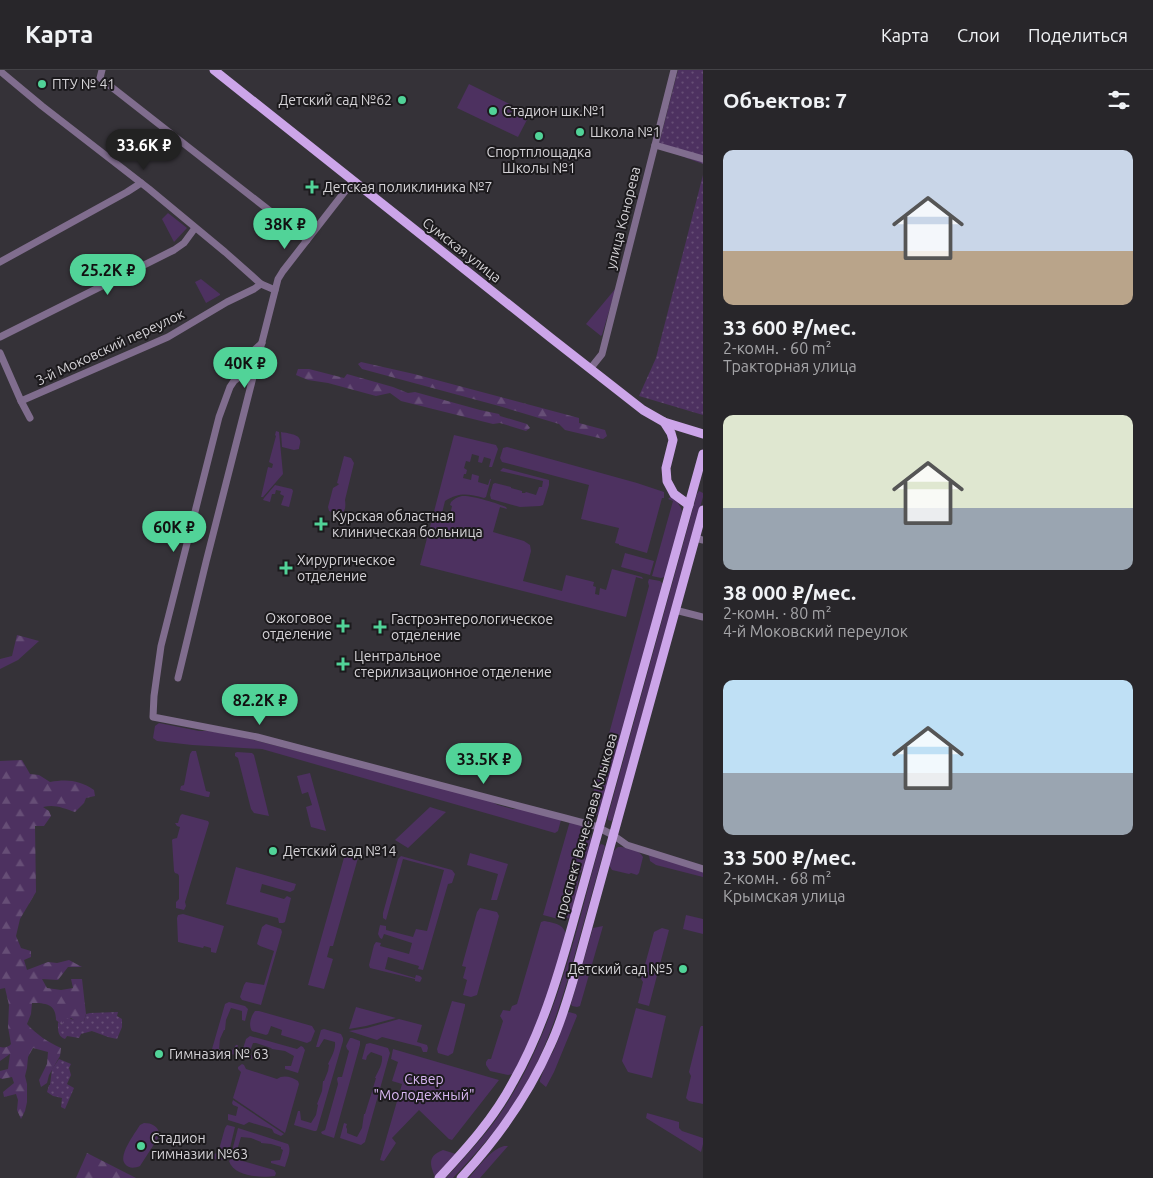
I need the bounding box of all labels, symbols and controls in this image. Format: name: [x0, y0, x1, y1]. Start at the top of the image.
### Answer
text: Карта: [25, 21, 93, 48]
text: Карта: [881, 25, 929, 45]
text: Слои: [957, 25, 1000, 45]
text: Поделиться: [1028, 25, 1128, 45]
place label: ПТУ № 41: [52, 76, 115, 92]
marker: ПТУ № 41: [36, 78, 48, 90]
icon: filters: [1105, 86, 1133, 114]
text: Объектов: 7: [723, 88, 847, 112]
place label: Детский сад №62: [278, 92, 392, 108]
marker: Детский сад №62: [396, 94, 408, 106]
place label: Стадион шк.№1: [503, 103, 606, 119]
marker: Стадион шк.№1: [487, 105, 499, 117]
place label: Школа №1: [590, 124, 661, 140]
marker: Школа №1: [574, 126, 586, 138]
pin: 33.6K ₽: [98, 128, 190, 171]
marker: Спортплощадка Школы №1: [533, 130, 545, 142]
text: 33.6K ₽: [117, 136, 171, 154]
place label: Спортплощадка Школы №1: [487, 144, 591, 176]
street label: улица Конорева: [603, 165, 643, 271]
place label: Детская поликлиника №7: [323, 179, 492, 195]
marker: Детская поликлиника №7: [305, 180, 319, 194]
icon: home: [883, 183, 973, 273]
pin: 38K ₽: [250, 208, 320, 250]
street label: Сумская улица: [419, 214, 505, 286]
text: 38K ₽: [264, 215, 306, 233]
pin: 25.2K ₽: [62, 254, 154, 296]
text: 25.2K ₽: [81, 261, 135, 279]
street label: 3-й Моковский переулок: [33, 306, 187, 388]
text: 33 600 ₽/мес.: [723, 315, 856, 339]
text: 2-комн. · 60 m²: [723, 339, 831, 357]
pin: 40K ₽: [210, 346, 280, 389]
text: 40K ₽: [224, 354, 266, 372]
text: Тракторная улица: [723, 357, 857, 375]
icon: home: [883, 448, 973, 538]
place label: Курская областная клиническая больница: [332, 508, 483, 540]
pin: 60K ₽: [139, 510, 209, 553]
marker: Курская областная клиническая больница: [314, 517, 328, 531]
text: 60K ₽: [153, 518, 195, 536]
place label: Хирургическое отделение: [297, 552, 395, 584]
marker: Хирургическое отделение: [279, 561, 293, 575]
text: 38 000 ₽/мес.: [723, 580, 856, 604]
text: 2-комн. · 80 m²: [723, 604, 831, 622]
place label: Ожоговое отделение: [262, 610, 332, 642]
place label: Гастроэнтерологическое отделение: [391, 611, 553, 643]
marker: Ожоговое отделение: [336, 619, 350, 633]
marker: Гастроэнтерологическое отделение: [373, 620, 387, 634]
text: 4-й Моковский переулок: [723, 622, 908, 640]
place label: Центральное стерилизационное отделение: [354, 648, 552, 680]
marker: Центральное стерилизационное отделение: [336, 657, 350, 671]
pin: 82.2K ₽: [214, 684, 306, 726]
text: 82.2K ₽: [233, 691, 287, 709]
icon: home: [883, 713, 973, 803]
street label: проспект Вячеслава Клыкова: [552, 731, 620, 921]
pin: 33.5K ₽: [438, 742, 530, 785]
text: 33.5K ₽: [457, 750, 511, 768]
place label: Детский сад №14: [283, 843, 397, 859]
marker: Детский сад №14: [267, 845, 279, 857]
text: 33 500 ₽/мес.: [723, 845, 856, 869]
text: 2-комн. · 68 m²: [723, 869, 831, 887]
text: Крымская улица: [723, 887, 846, 905]
place label: Детский сад №5: [567, 961, 673, 977]
marker: Детский сад №5: [677, 963, 689, 975]
place label: Гимназия № 63: [169, 1046, 269, 1062]
marker: Гимназия № 63: [153, 1048, 165, 1060]
park label: Сквер "Молодежный": [373, 1071, 475, 1103]
place label: Стадион гимназии №63: [151, 1130, 248, 1162]
marker: Стадион гимназии №63: [135, 1140, 147, 1152]

